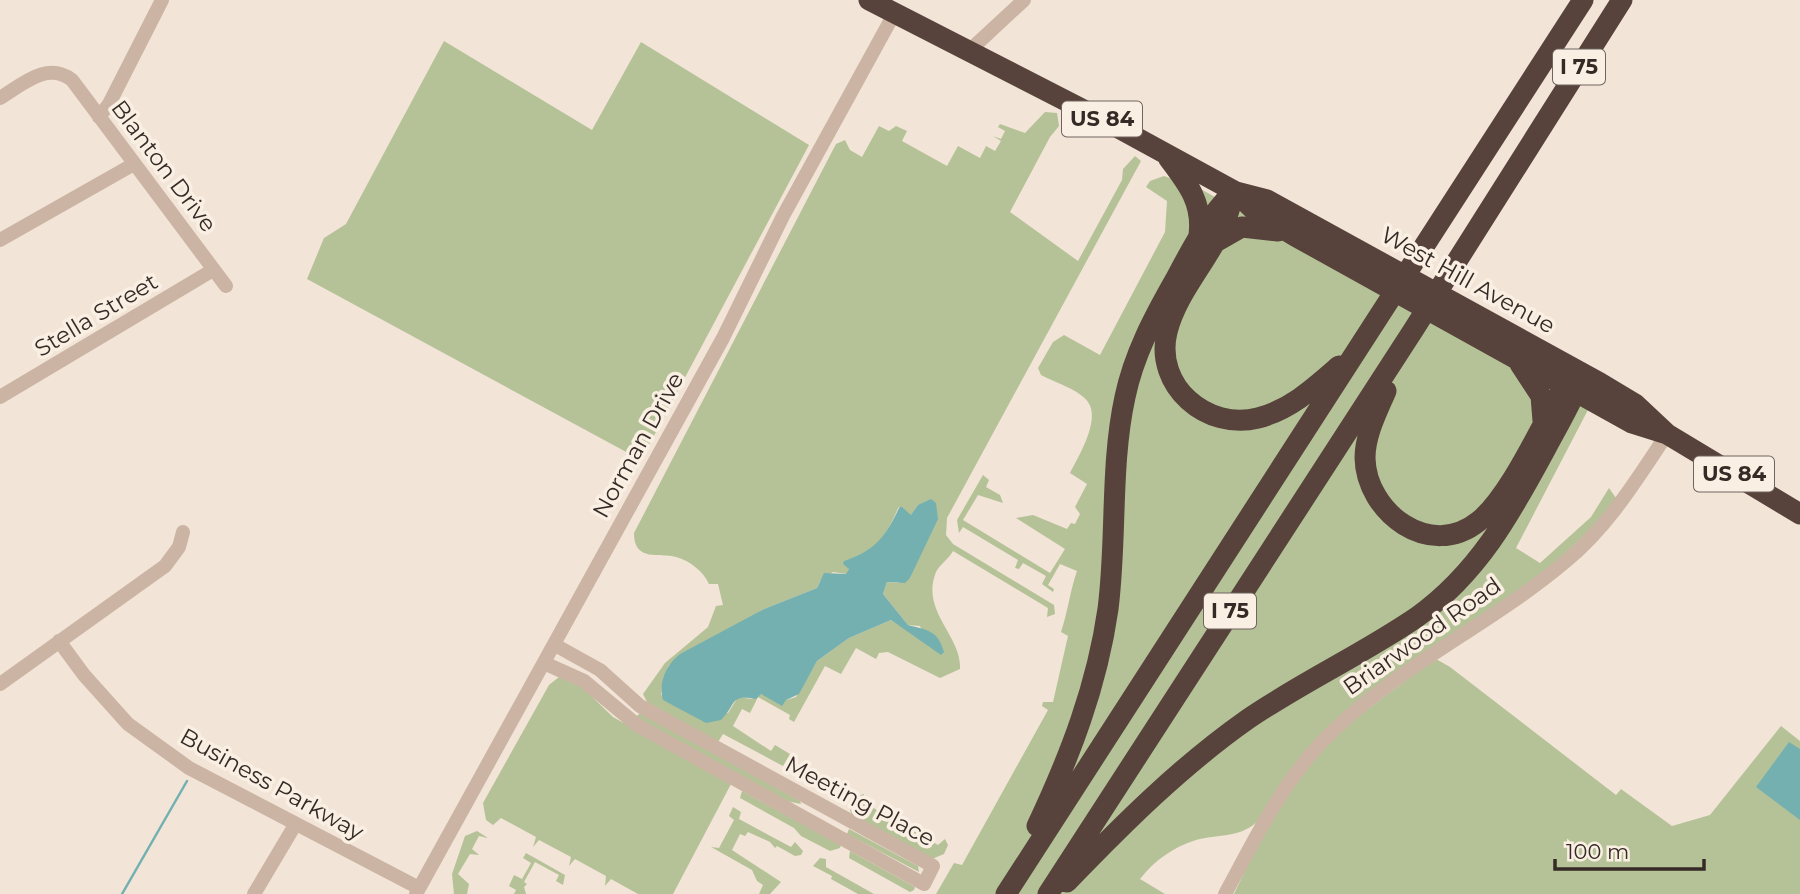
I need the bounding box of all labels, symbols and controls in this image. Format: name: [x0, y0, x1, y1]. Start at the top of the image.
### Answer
road number: I 75: [1553, 50, 1605, 84]
street label: Blanton Drive: [105, 95, 223, 237]
road number: US 84: [1062, 102, 1142, 136]
street label: West Hill Avenue: [1376, 221, 1560, 339]
street label: Stella Street: [29, 267, 163, 363]
street label: Norman Drive: [586, 367, 690, 523]
road number: US 84: [1694, 456, 1774, 491]
street label: Briarwood Road: [1338, 571, 1506, 701]
road number: I 75: [1204, 594, 1256, 628]
street label: Business Parkway: [175, 722, 369, 846]
street label: Meeting Place: [780, 750, 940, 852]
scale bar: [1555, 828, 1704, 872]
text: 100 m: [1566, 839, 1629, 864]

